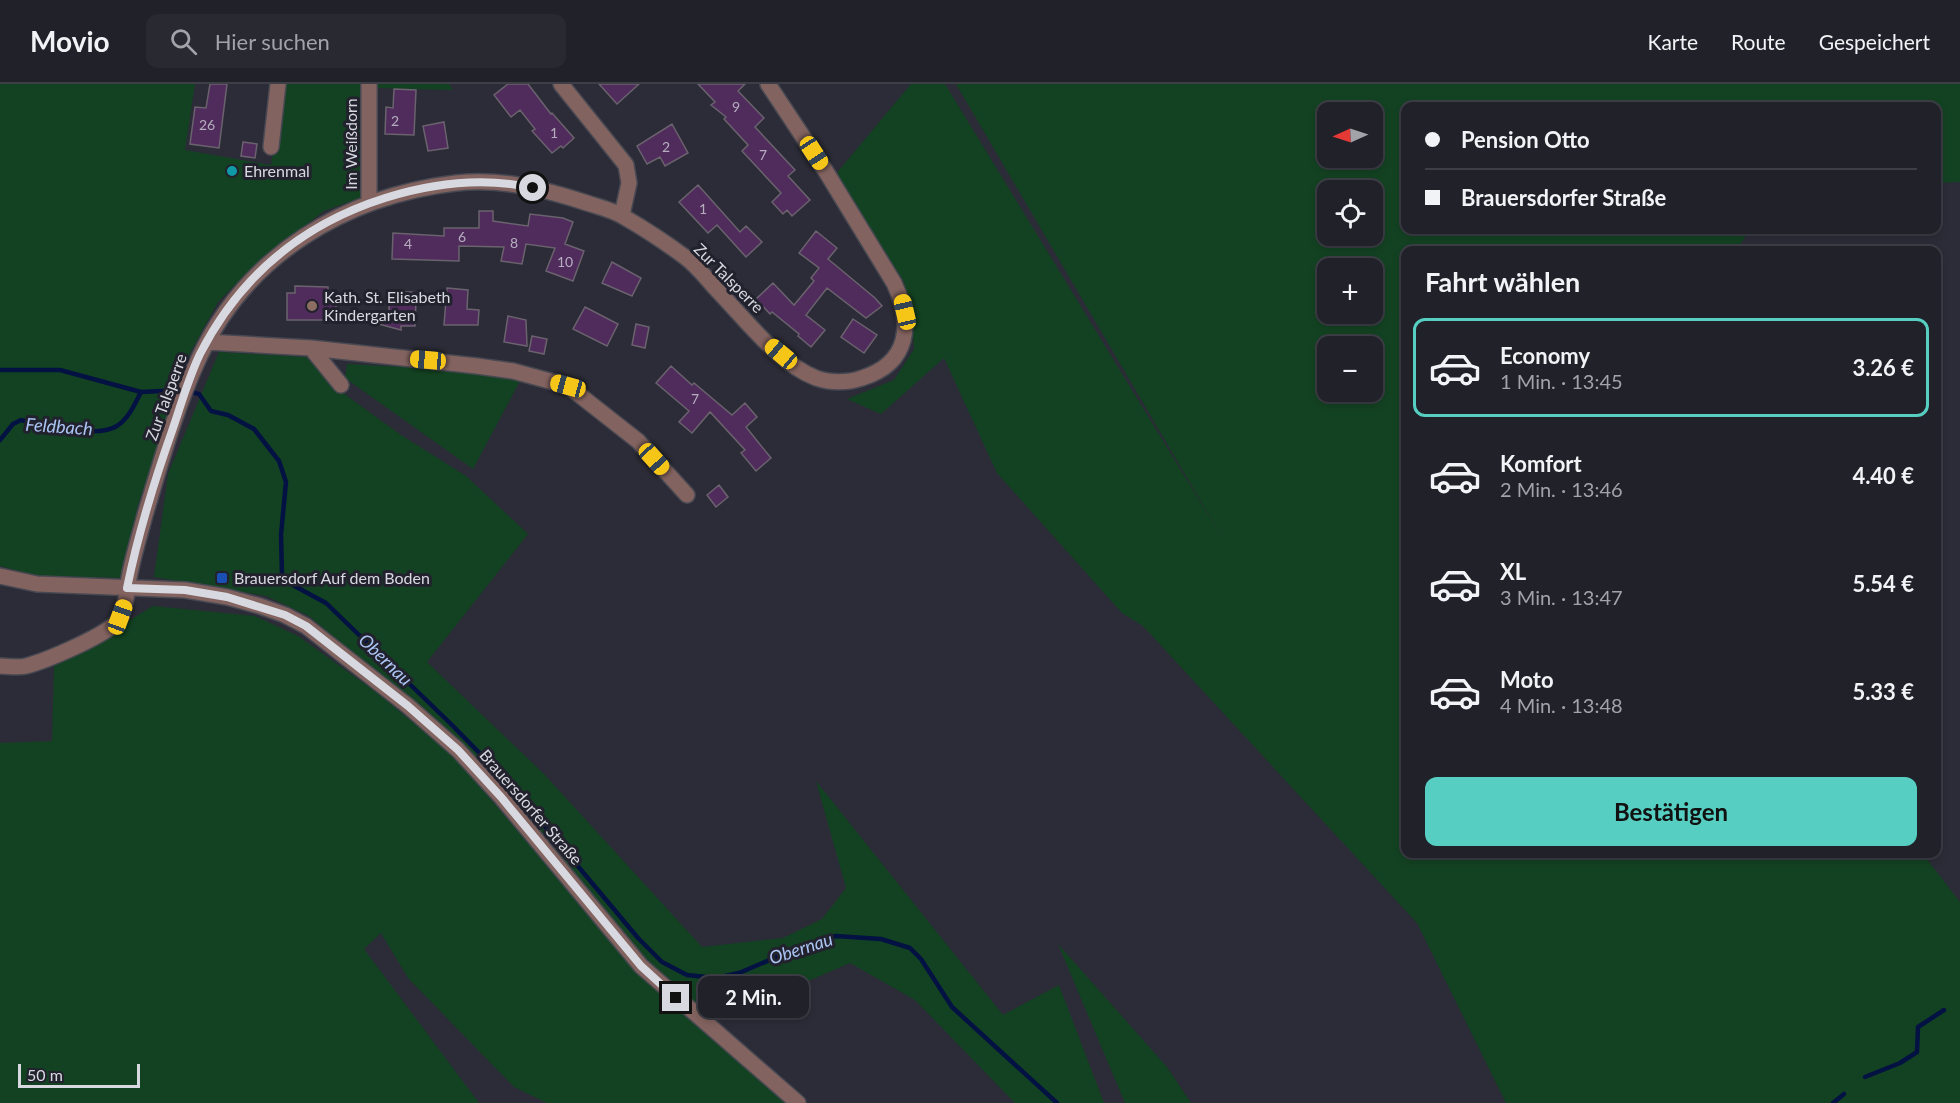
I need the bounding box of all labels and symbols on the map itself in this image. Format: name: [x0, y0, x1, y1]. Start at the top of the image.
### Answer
street label: Im Weißdorn: [341, 98, 360, 190]
house number: 9: [732, 98, 740, 115]
north arrow: [1317, 102, 1383, 168]
house number: 2: [391, 112, 399, 129]
house number: 26: [199, 116, 215, 133]
house number: 1: [550, 124, 558, 141]
car: [797, 133, 831, 173]
house number: 2: [662, 138, 670, 155]
house number: 7: [759, 146, 767, 163]
place label: Ehrenmal: [244, 161, 310, 180]
marker: Ehrenmal: [225, 164, 239, 178]
route start: [519, 174, 546, 201]
house number: 1: [699, 200, 707, 217]
house number: 6: [458, 228, 466, 245]
house number: 8: [510, 234, 518, 251]
house number: 4: [404, 235, 412, 252]
street label: Zur Talsperre: [691, 239, 768, 316]
house number: 10: [557, 253, 573, 270]
place label: Kath. St. Elisabeth Kindergarten: [324, 287, 451, 324]
car: [892, 292, 918, 332]
marker: Kath. St. Elisabeth Kindergarten: [305, 299, 319, 313]
car: [761, 336, 801, 372]
car: [409, 349, 447, 371]
street label: Zur Talsperre: [141, 351, 190, 443]
car: [548, 373, 588, 399]
house number: 7: [691, 390, 699, 407]
water label: Feldbach: [25, 413, 93, 439]
car: [635, 440, 673, 478]
place label: Brauersdorf Auf dem Boden: [234, 568, 430, 587]
marker: Brauersdorf Auf dem Boden: [215, 571, 229, 585]
car: [105, 597, 135, 637]
water label: Obernau: [354, 629, 417, 690]
street label: Brauersdorfer Straße: [476, 745, 587, 868]
water label: Obernau: [766, 927, 835, 969]
callout: 2 Min.: [697, 977, 808, 1019]
route end: [662, 984, 689, 1011]
scale bar: [18, 1061, 140, 1088]

